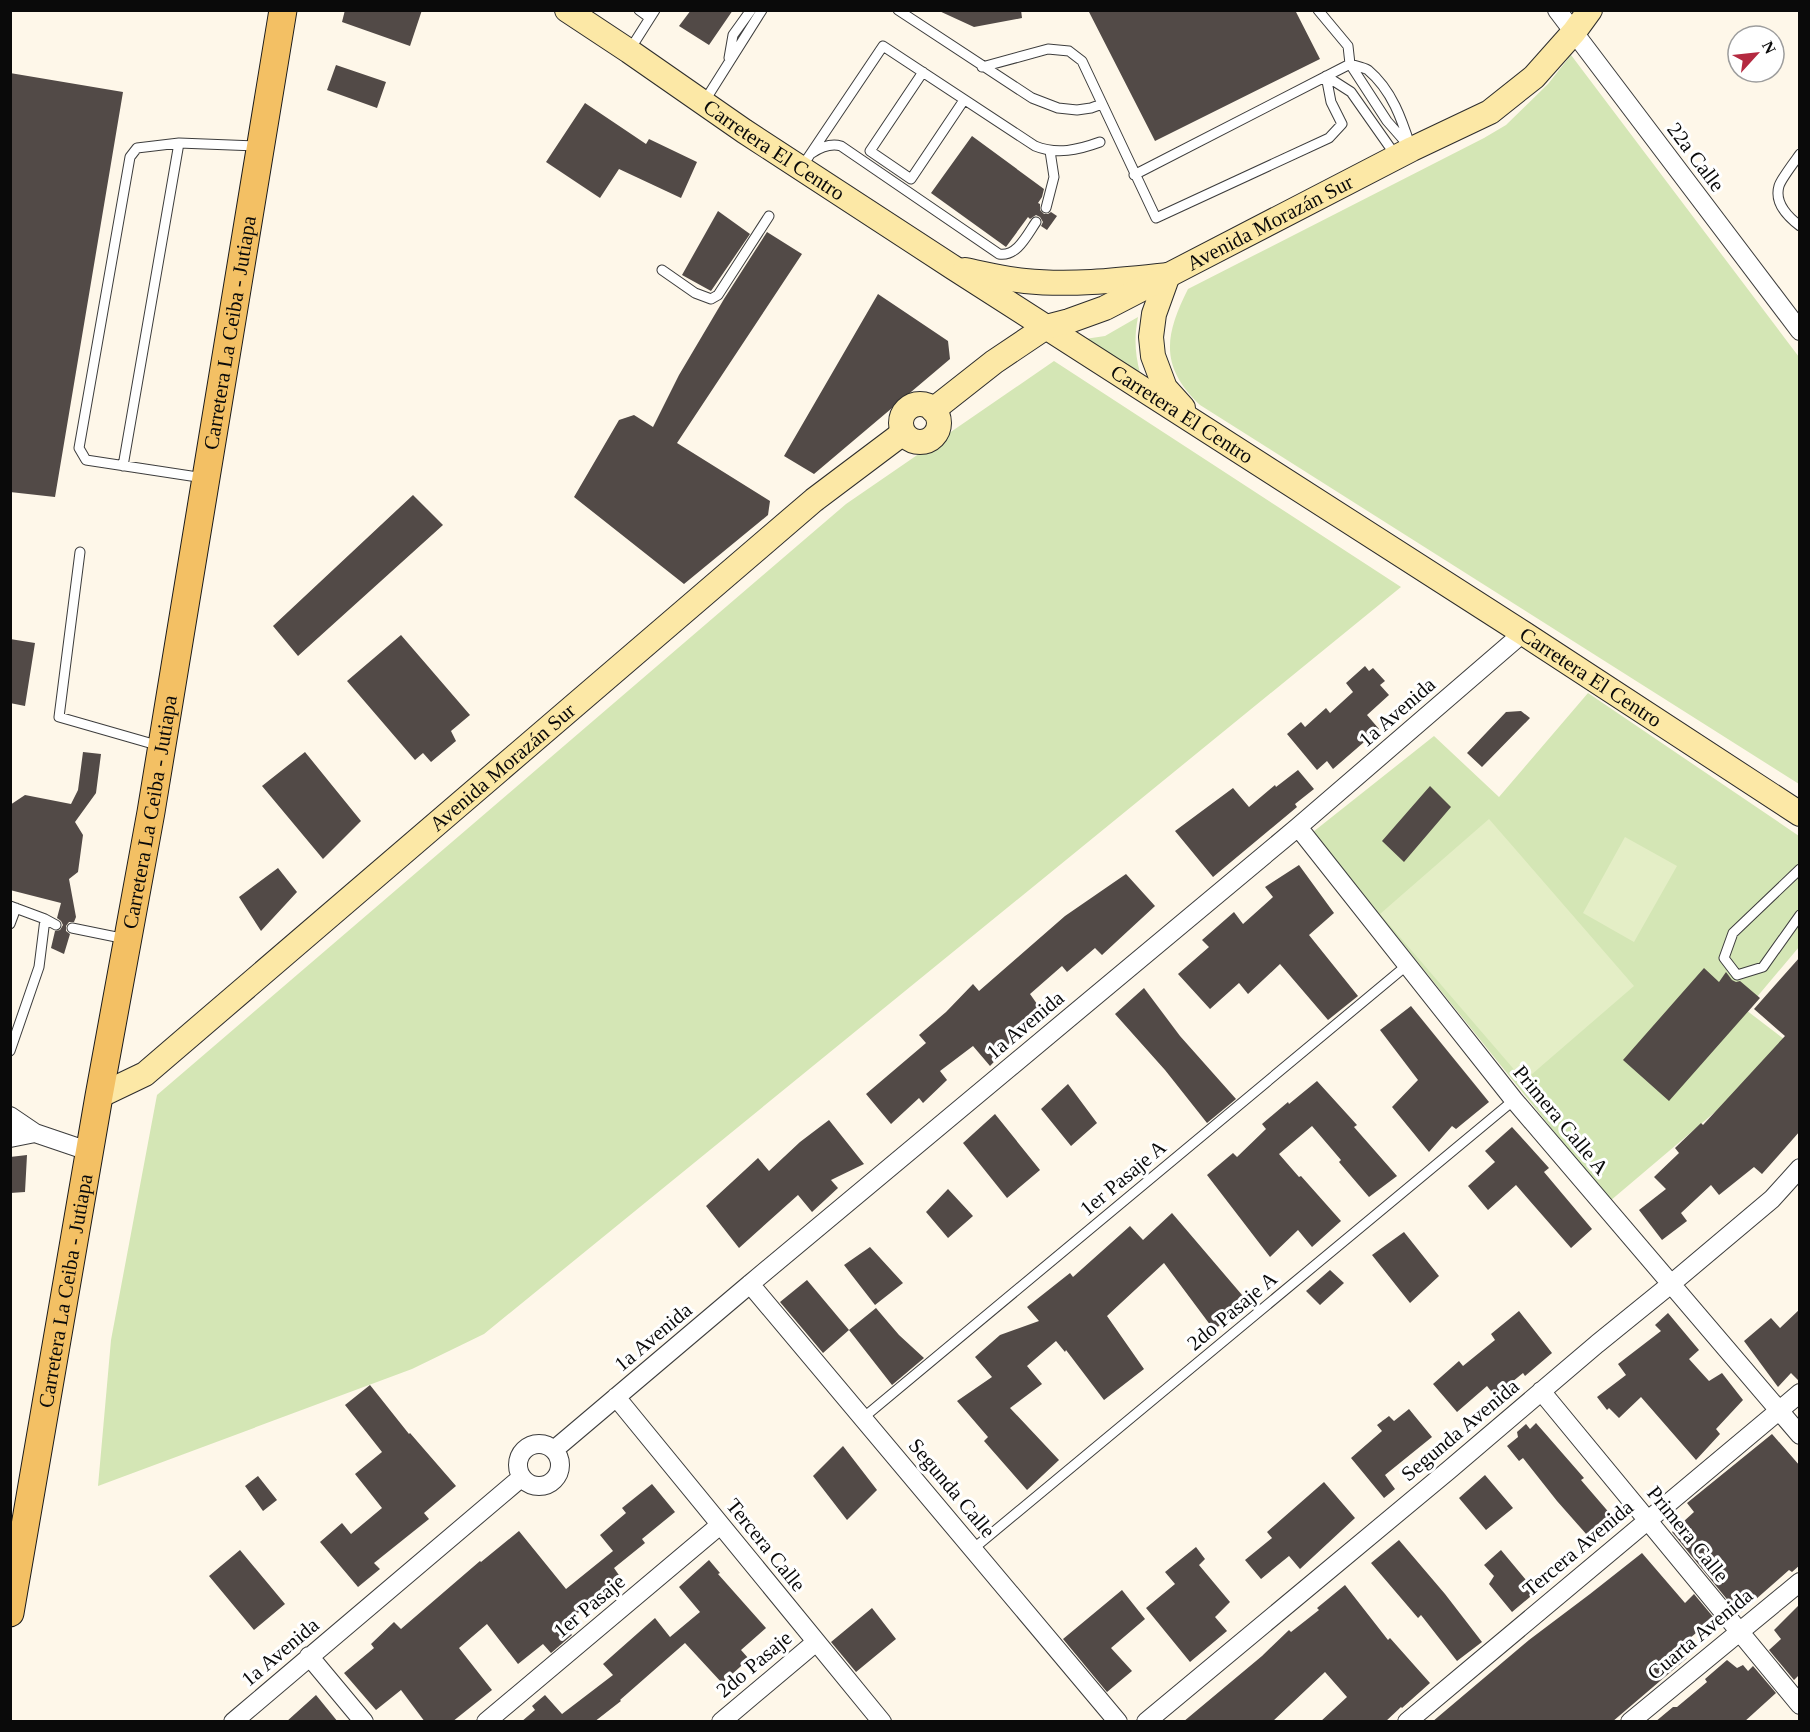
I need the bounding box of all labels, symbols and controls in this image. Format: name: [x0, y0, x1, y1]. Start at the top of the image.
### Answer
north arrow: [1726, 24, 1786, 84]
text: N: [1759, 38, 1779, 57]
street label: Carretera El Centro: [699, 94, 849, 205]
street label: 22a Calle: [1662, 118, 1730, 196]
street label: Avenida Morazán Sur: [1183, 170, 1357, 276]
street label: Carretera La Ceiba - Jutiapa: [199, 213, 261, 452]
street label: Carretera El Centro: [1106, 360, 1258, 469]
street label: Carretera El Centro: [1515, 622, 1666, 732]
street label: 1a Avenida: [1354, 672, 1441, 752]
street label: Carretera La Ceiba - Jutiapa: [118, 693, 182, 931]
street label: Avenida Morazán Sur: [425, 698, 580, 836]
street label: 1a Avenida: [981, 985, 1069, 1064]
street label: Primera Calle A: [1508, 1060, 1614, 1180]
street label: 1er Pasaje A: [1075, 1135, 1172, 1221]
street label: Carretera La Ceiba - Jutiapa: [34, 1171, 98, 1409]
street label: 2do Pasaje A: [1182, 1266, 1282, 1355]
street label: 1a Avenida: [609, 1297, 697, 1376]
street label: Segunda Avenida: [1396, 1373, 1524, 1486]
street label: Segunda Calle: [904, 1434, 1000, 1542]
street label: Primera Calle: [1642, 1481, 1734, 1587]
street label: Tercera Calle: [721, 1494, 811, 1596]
street label: Tercera Avenida: [1518, 1495, 1638, 1601]
street label: 1er Pasaje: [548, 1569, 630, 1643]
street label: Cuarta Avenida: [1643, 1583, 1758, 1685]
street label: 1a Avenida: [236, 1612, 324, 1691]
street label: 2do Pasaje: [712, 1626, 796, 1702]

